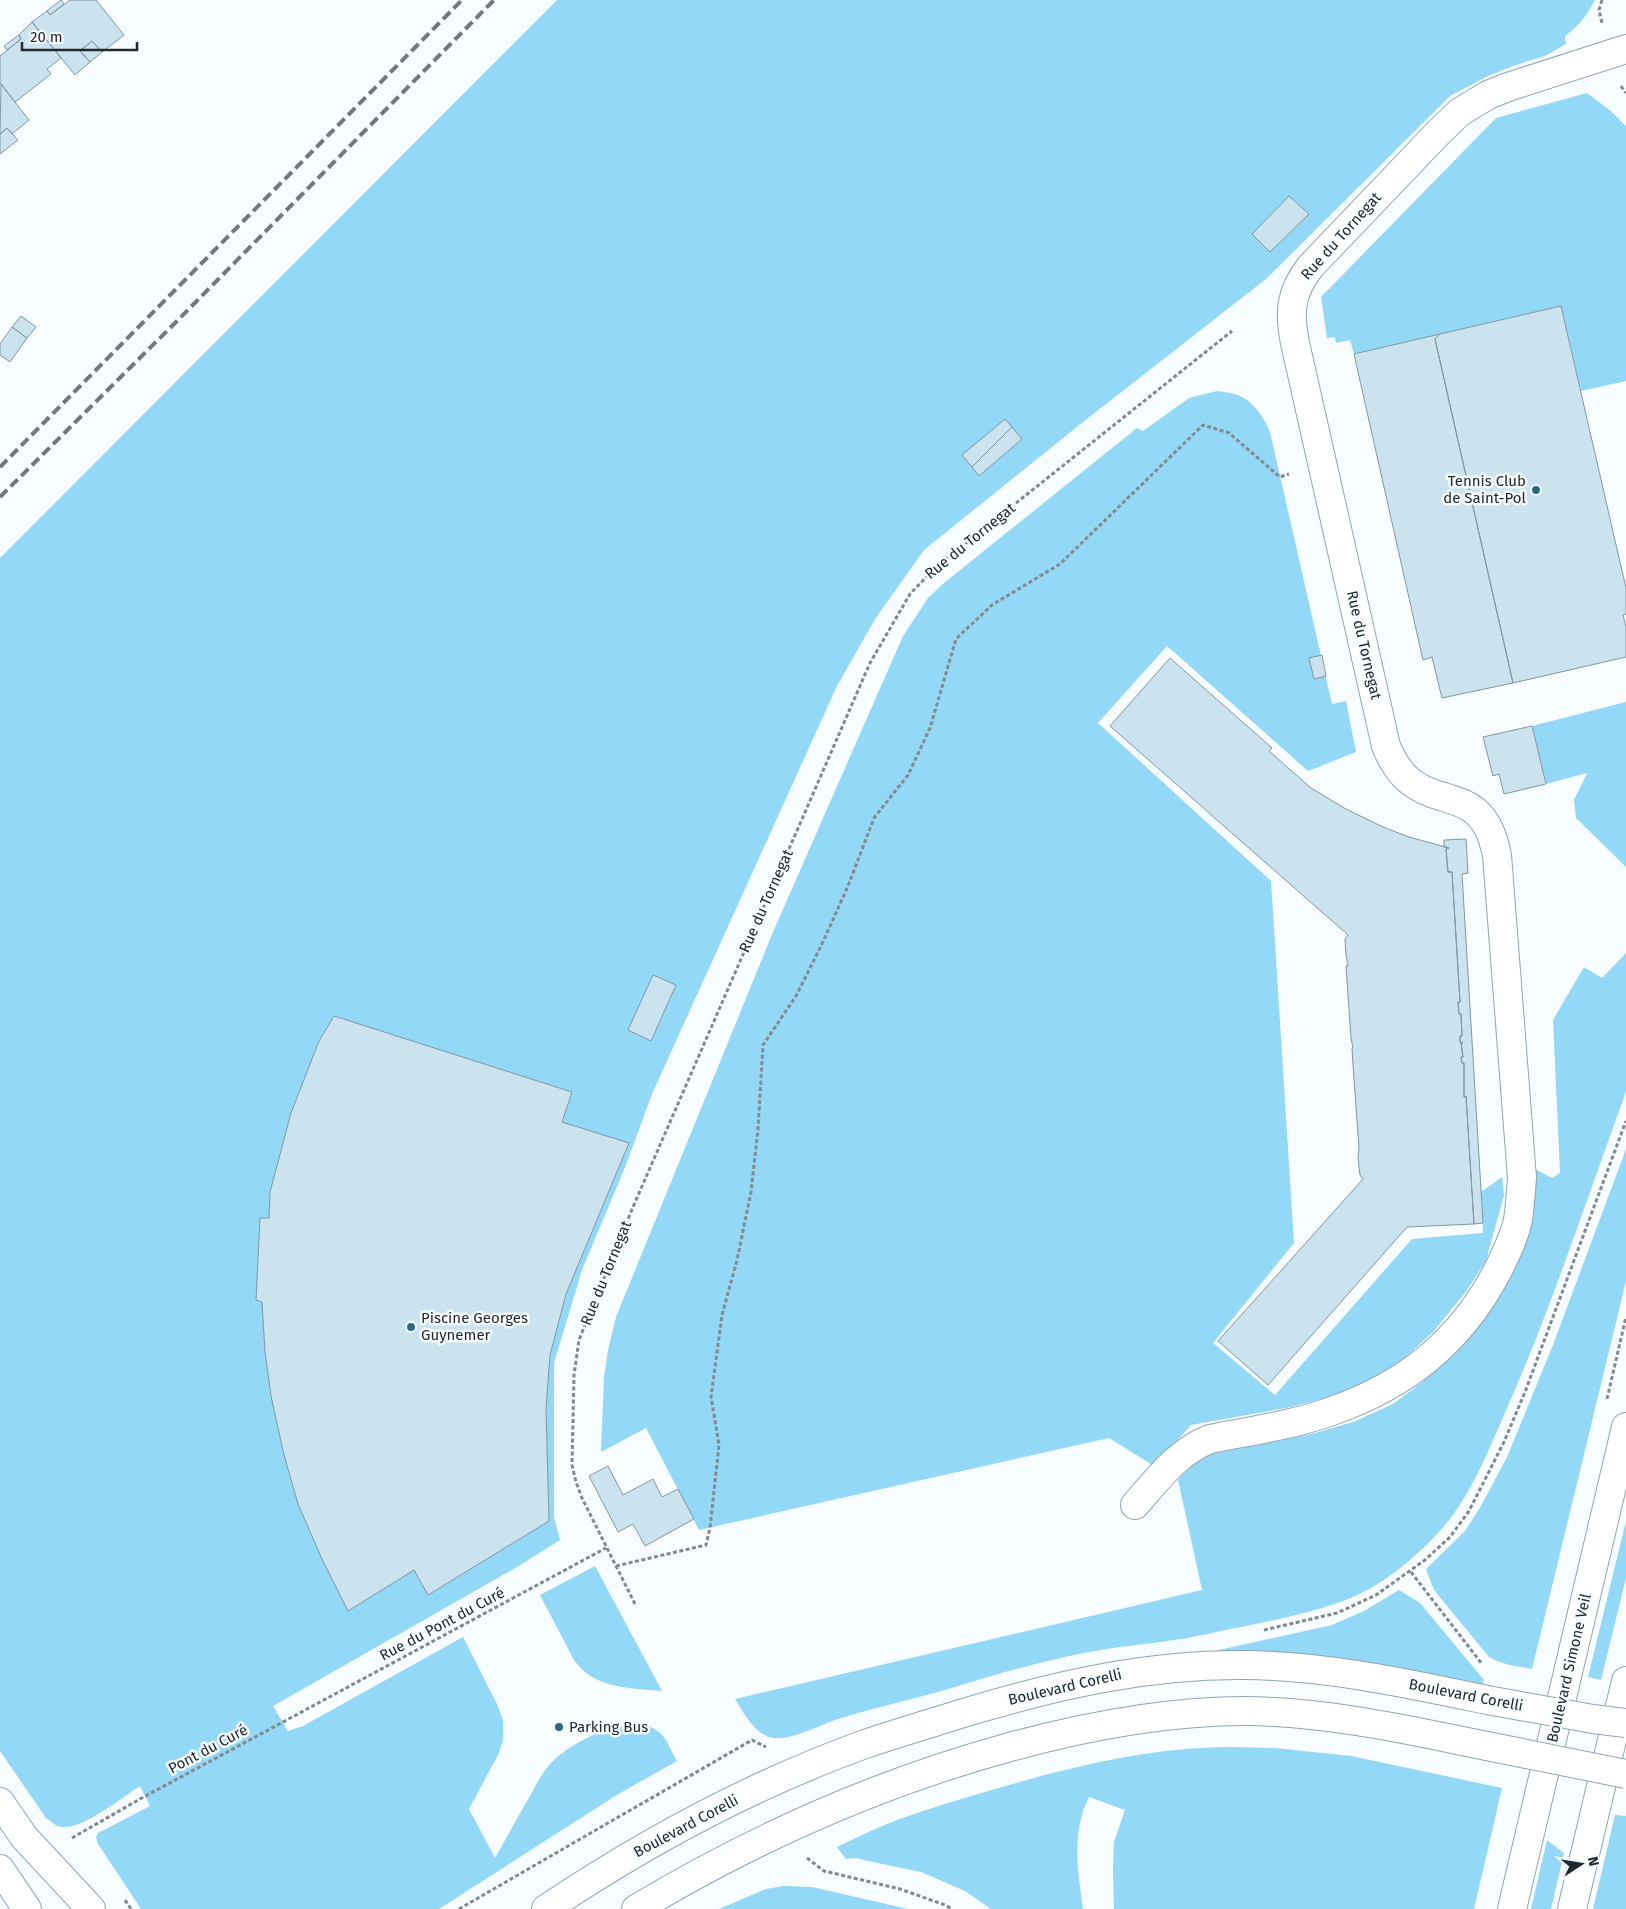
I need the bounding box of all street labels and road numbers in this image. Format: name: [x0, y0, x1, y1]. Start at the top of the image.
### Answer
street label: Rue du Tornegat: [1297, 188, 1385, 283]
street label: Rue du Tornegat: [921, 499, 1019, 583]
street label: Rue du Tornegat: [1343, 589, 1385, 702]
street label: Rue du Tornegat: [735, 846, 797, 955]
street label: Rue du Tornegat: [577, 1218, 635, 1328]
street label: Rue du Pont du Curé: [376, 1583, 508, 1665]
street label: Boulevard Simone Veil: [1543, 1591, 1595, 1744]
street label: Boulevard Corelli: [1006, 1665, 1124, 1709]
street label: Boulevard Corelli: [1407, 1675, 1525, 1715]
street label: Pont du Curé: [165, 1721, 251, 1777]
street label: Boulevard Corelli: [631, 1791, 741, 1861]

